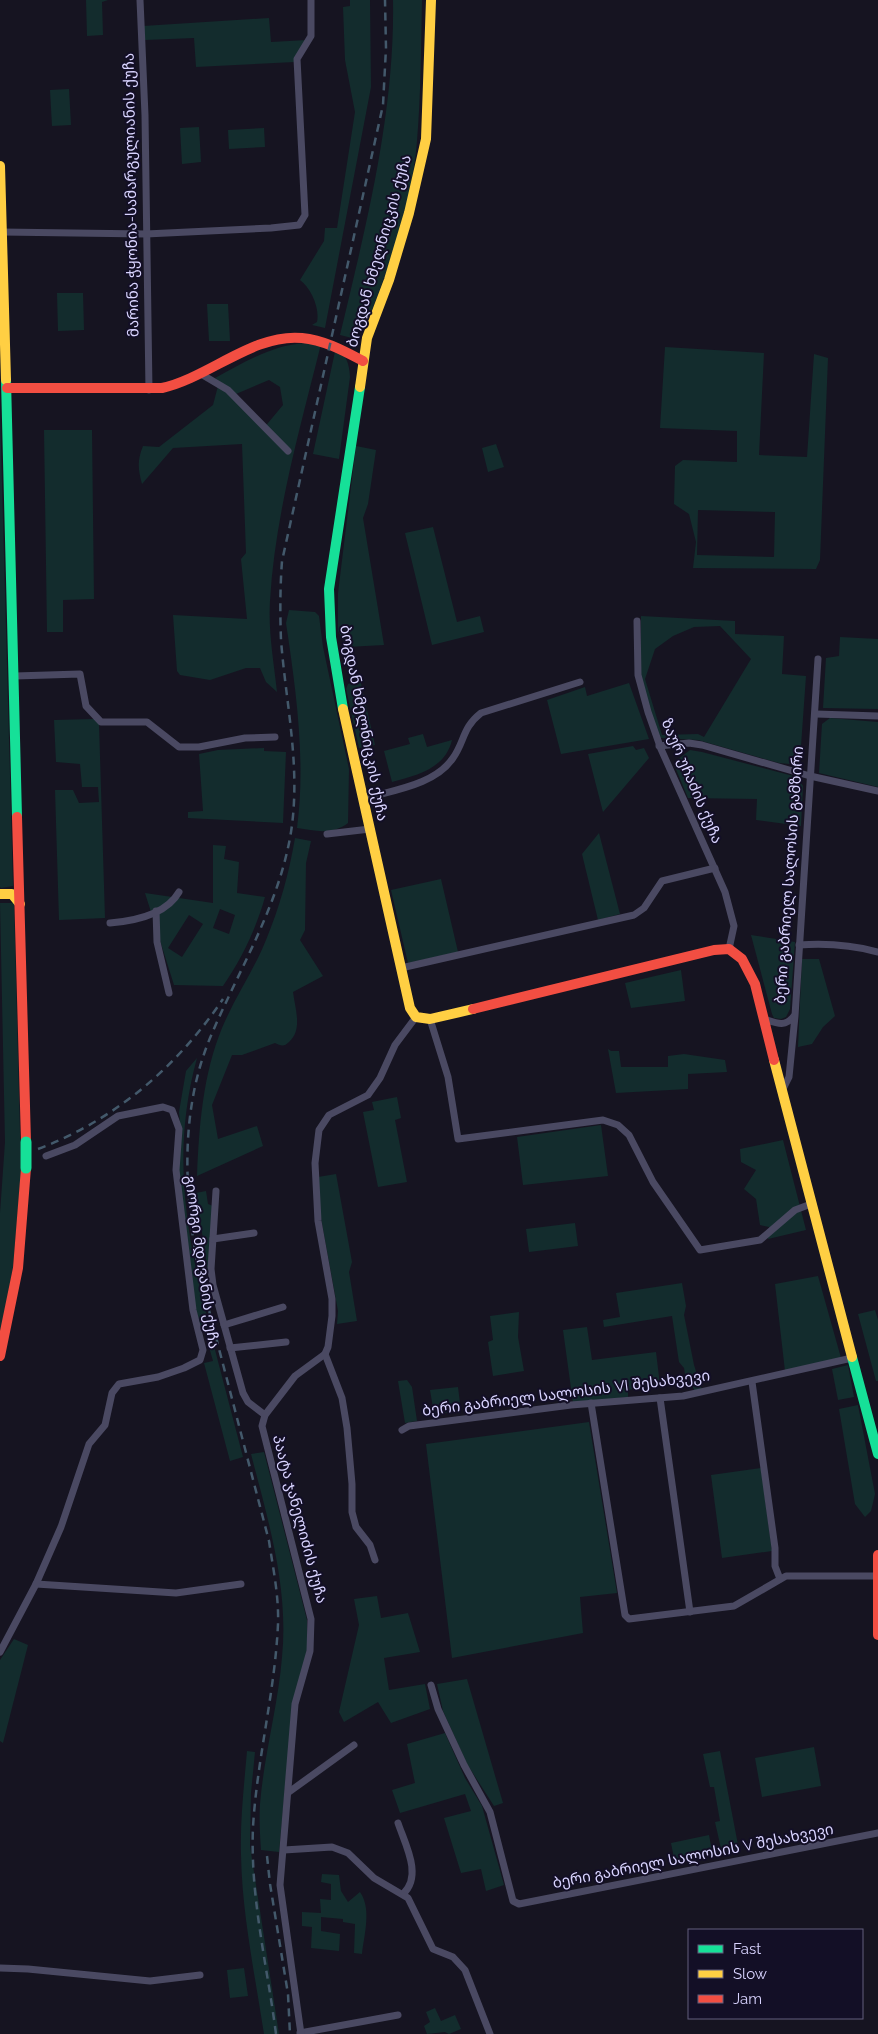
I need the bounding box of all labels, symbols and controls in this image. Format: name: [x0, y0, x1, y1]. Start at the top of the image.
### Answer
street label: მარინა ჭყონია-სამარგულიანის ქუჩა: [120, 53, 142, 337]
street label: ბოგდან ხმელნიცკის ქუჩა: [343, 153, 415, 349]
street label: ბოგდან ხმელნიცკის ქუჩა: [336, 623, 392, 823]
street label: ზაურ უჩაძის ქუჩა: [658, 716, 726, 846]
street label: ბერი გაბრიელ სალოსის გამზირი: [771, 745, 807, 1005]
street label: გიორგი მდივანის ქუჩა: [181, 1174, 223, 1350]
street label: ბერი გაბრიელ სალოსის VI შესახვევი: [421, 1366, 711, 1420]
street label: პაატა ჯანელიძის ქუჩა: [269, 1433, 331, 1605]
street label: ბერი გაბრიელ სალოსის V შესახვევი: [551, 1820, 835, 1892]
legend: [688, 1929, 863, 2019]
text: Fast: [733, 1940, 761, 1958]
text: Slow: [733, 1965, 767, 1983]
text: Jam: [733, 1990, 762, 2008]

